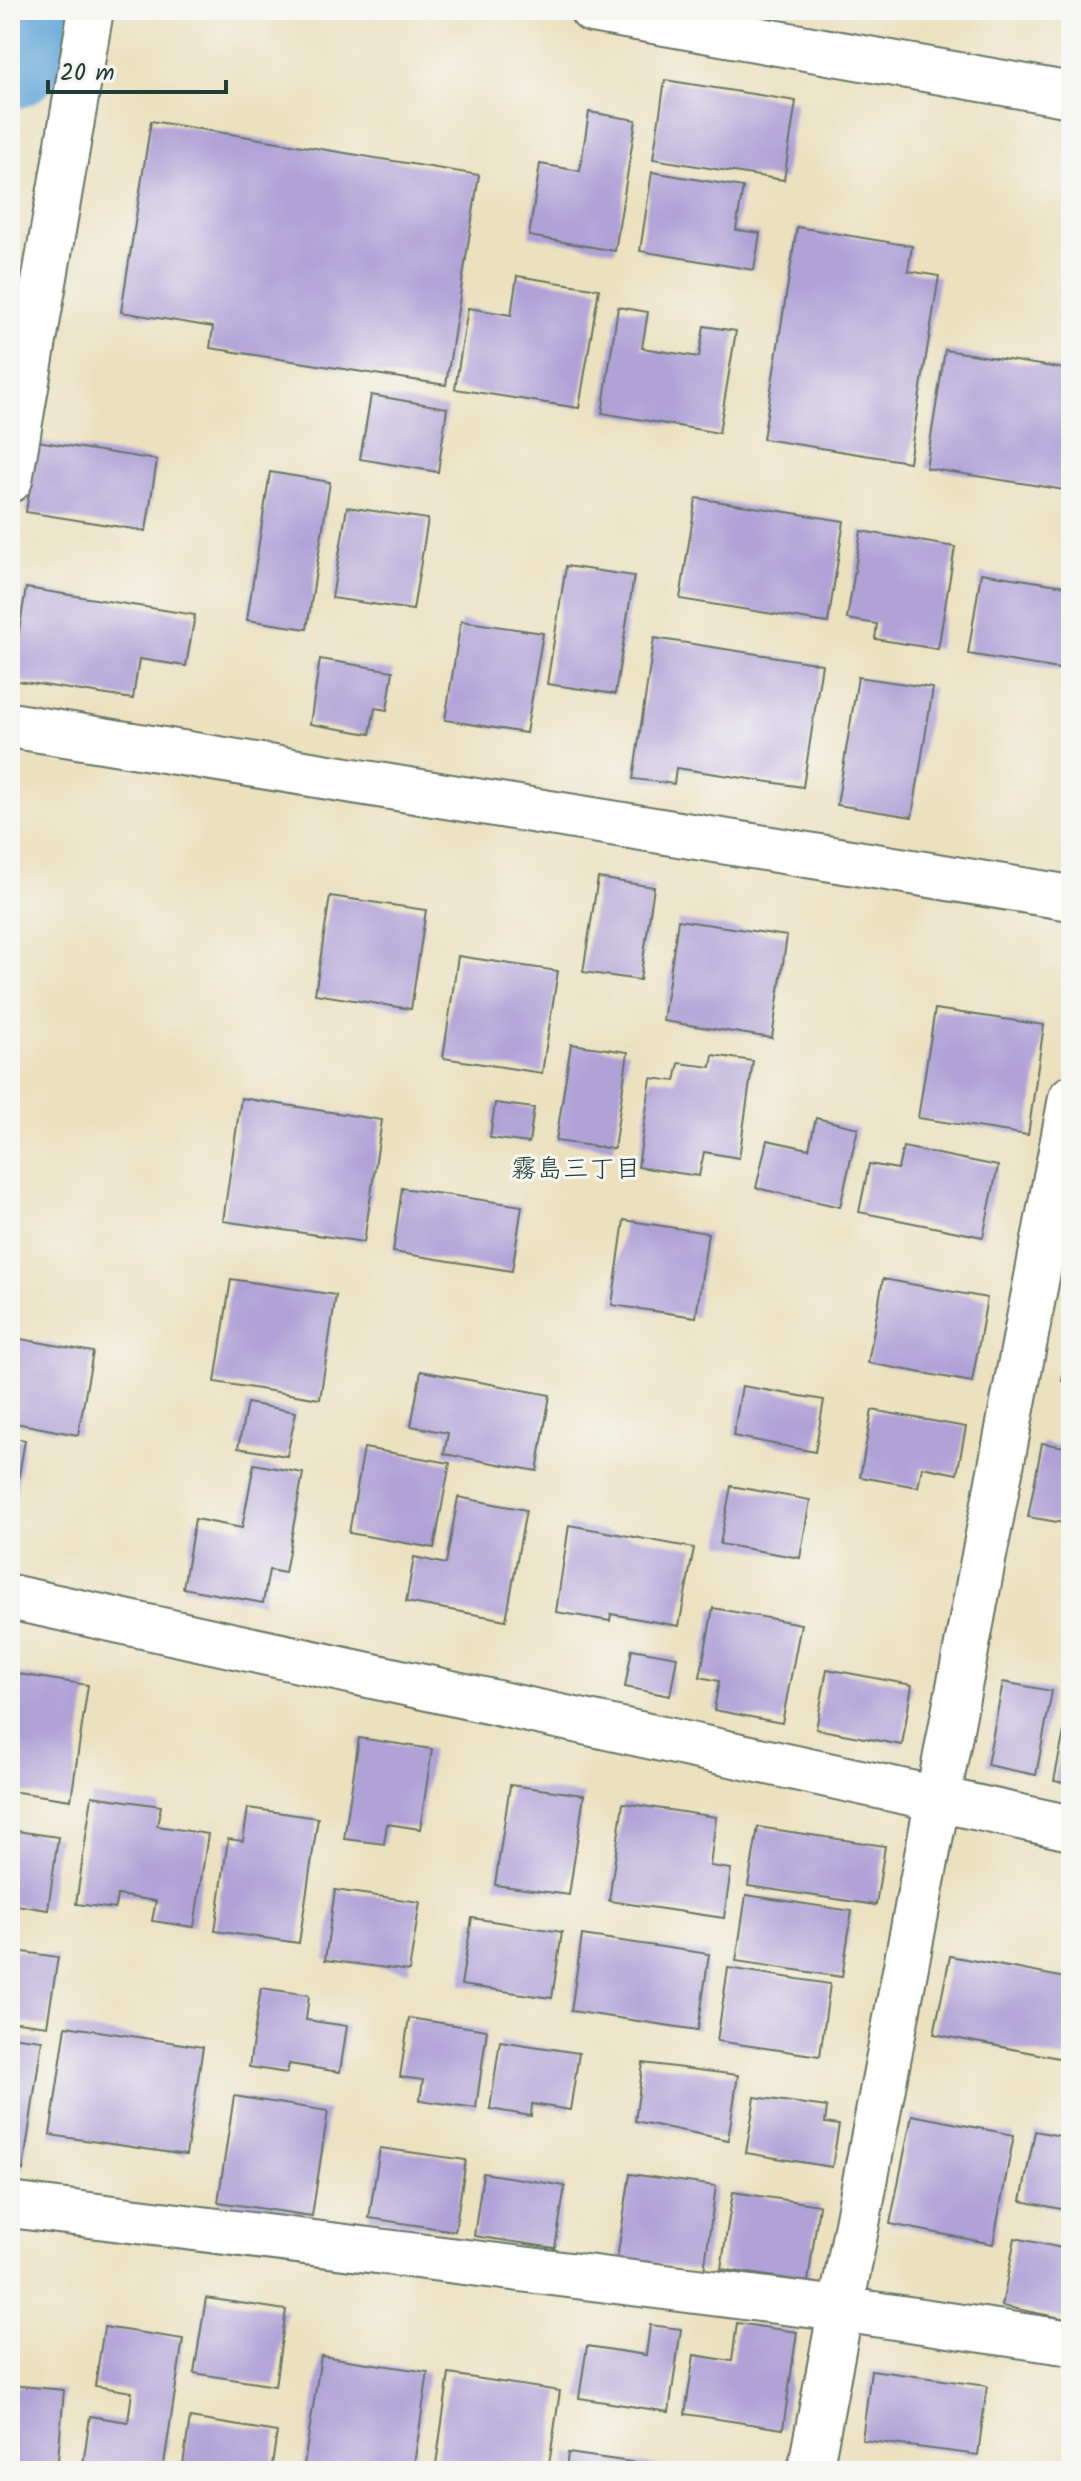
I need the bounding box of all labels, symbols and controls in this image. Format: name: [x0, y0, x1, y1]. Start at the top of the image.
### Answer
scale bar: [48, 44, 226, 94]
text: 20 m: [60, 54, 115, 93]
district label: 霧島三丁目: [511, 1149, 641, 1191]

